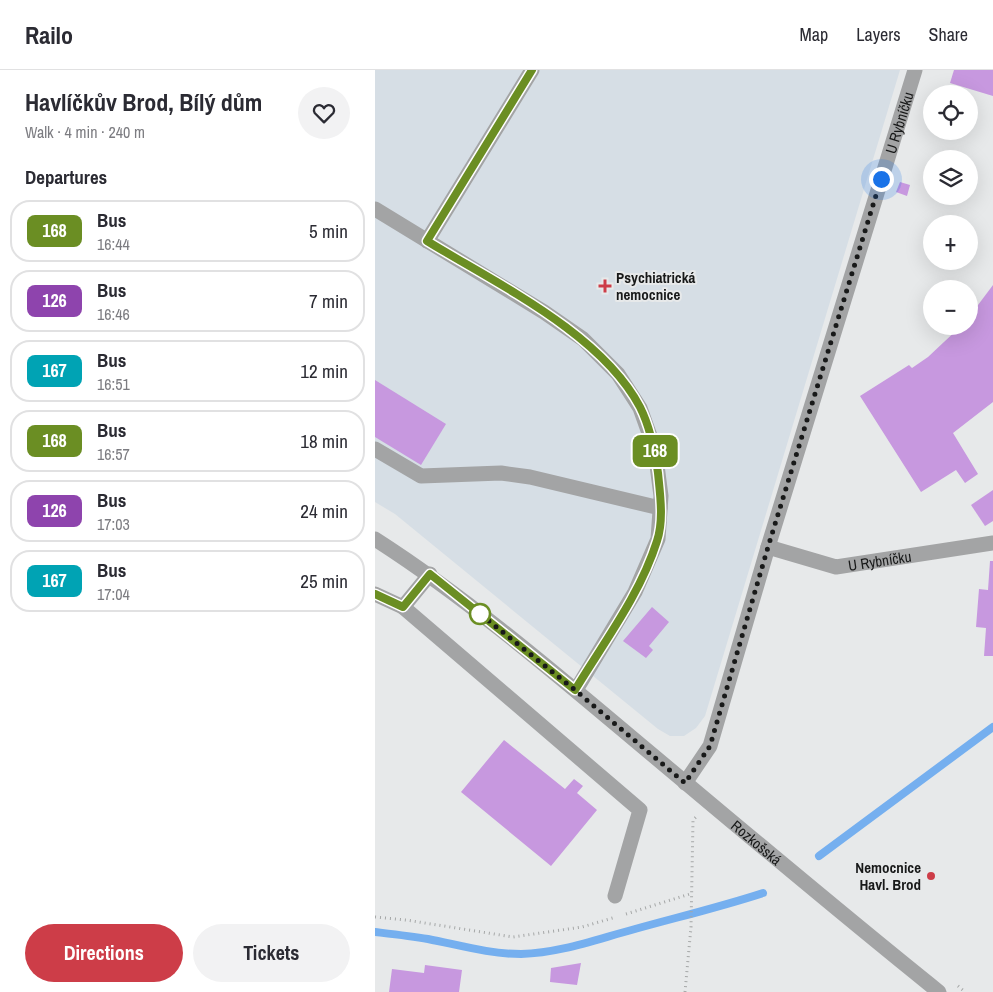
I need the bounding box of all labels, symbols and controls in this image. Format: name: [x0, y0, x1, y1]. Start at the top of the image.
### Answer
text: Railo: [25, 19, 73, 51]
text: Map: [800, 22, 828, 47]
text: Layers: [856, 22, 901, 47]
text: Share: [929, 22, 968, 47]
map controls: [923, 85, 978, 335]
button: locate: [923, 85, 978, 140]
text: Havlíčkův Brod, Bílý dům: [25, 86, 262, 118]
button: heart: [298, 87, 350, 139]
street label: U Rybníčku: [879, 89, 918, 156]
text: Walk · 4 min · 240 m: [25, 121, 145, 143]
button: layers: [923, 150, 978, 205]
text: Departures: [25, 164, 107, 190]
your location: [869, 167, 894, 192]
text: Bus: [97, 207, 126, 233]
button: +: [923, 215, 978, 270]
text: 168: [42, 218, 67, 243]
text: 5 min: [309, 218, 348, 244]
text: 16:44: [97, 233, 130, 255]
place label: Psychiatrická nemocnice: [616, 267, 695, 305]
text: Bus: [97, 277, 126, 303]
marker: Psychiatrická nemocnice: [598, 279, 612, 293]
button: −: [923, 280, 978, 335]
text: 126: [42, 288, 67, 313]
text: 7 min: [309, 288, 348, 314]
text: 16:46: [97, 303, 130, 325]
text: Bus: [97, 347, 126, 373]
text: 167: [42, 358, 67, 383]
text: 12 min: [300, 358, 348, 384]
text: 16:51: [97, 373, 130, 395]
text: Bus: [97, 417, 126, 443]
text: 168: [42, 428, 67, 453]
text: 18 min: [300, 428, 348, 454]
line badge: 168: [626, 435, 684, 467]
text: 168: [643, 438, 667, 463]
text: 16:57: [97, 443, 130, 465]
text: Bus: [97, 487, 126, 513]
text: 126: [42, 498, 67, 523]
text: 24 min: [300, 498, 348, 524]
text: 17:03: [97, 513, 130, 535]
street label: U Rybníčku: [847, 545, 913, 576]
text: Bus: [97, 557, 126, 583]
text: 167: [42, 568, 67, 593]
text: 25 min: [300, 568, 348, 594]
text: 17:04: [97, 583, 130, 605]
unlabelled marker: [469, 603, 491, 625]
street label: Rozkošská: [727, 815, 787, 870]
place label: Nemocnice Havl. Brod: [855, 857, 921, 895]
marker: Nemocnice Havl. Brod: [925, 870, 937, 882]
button: Directions: [25, 924, 183, 982]
button: Tickets: [193, 924, 350, 982]

